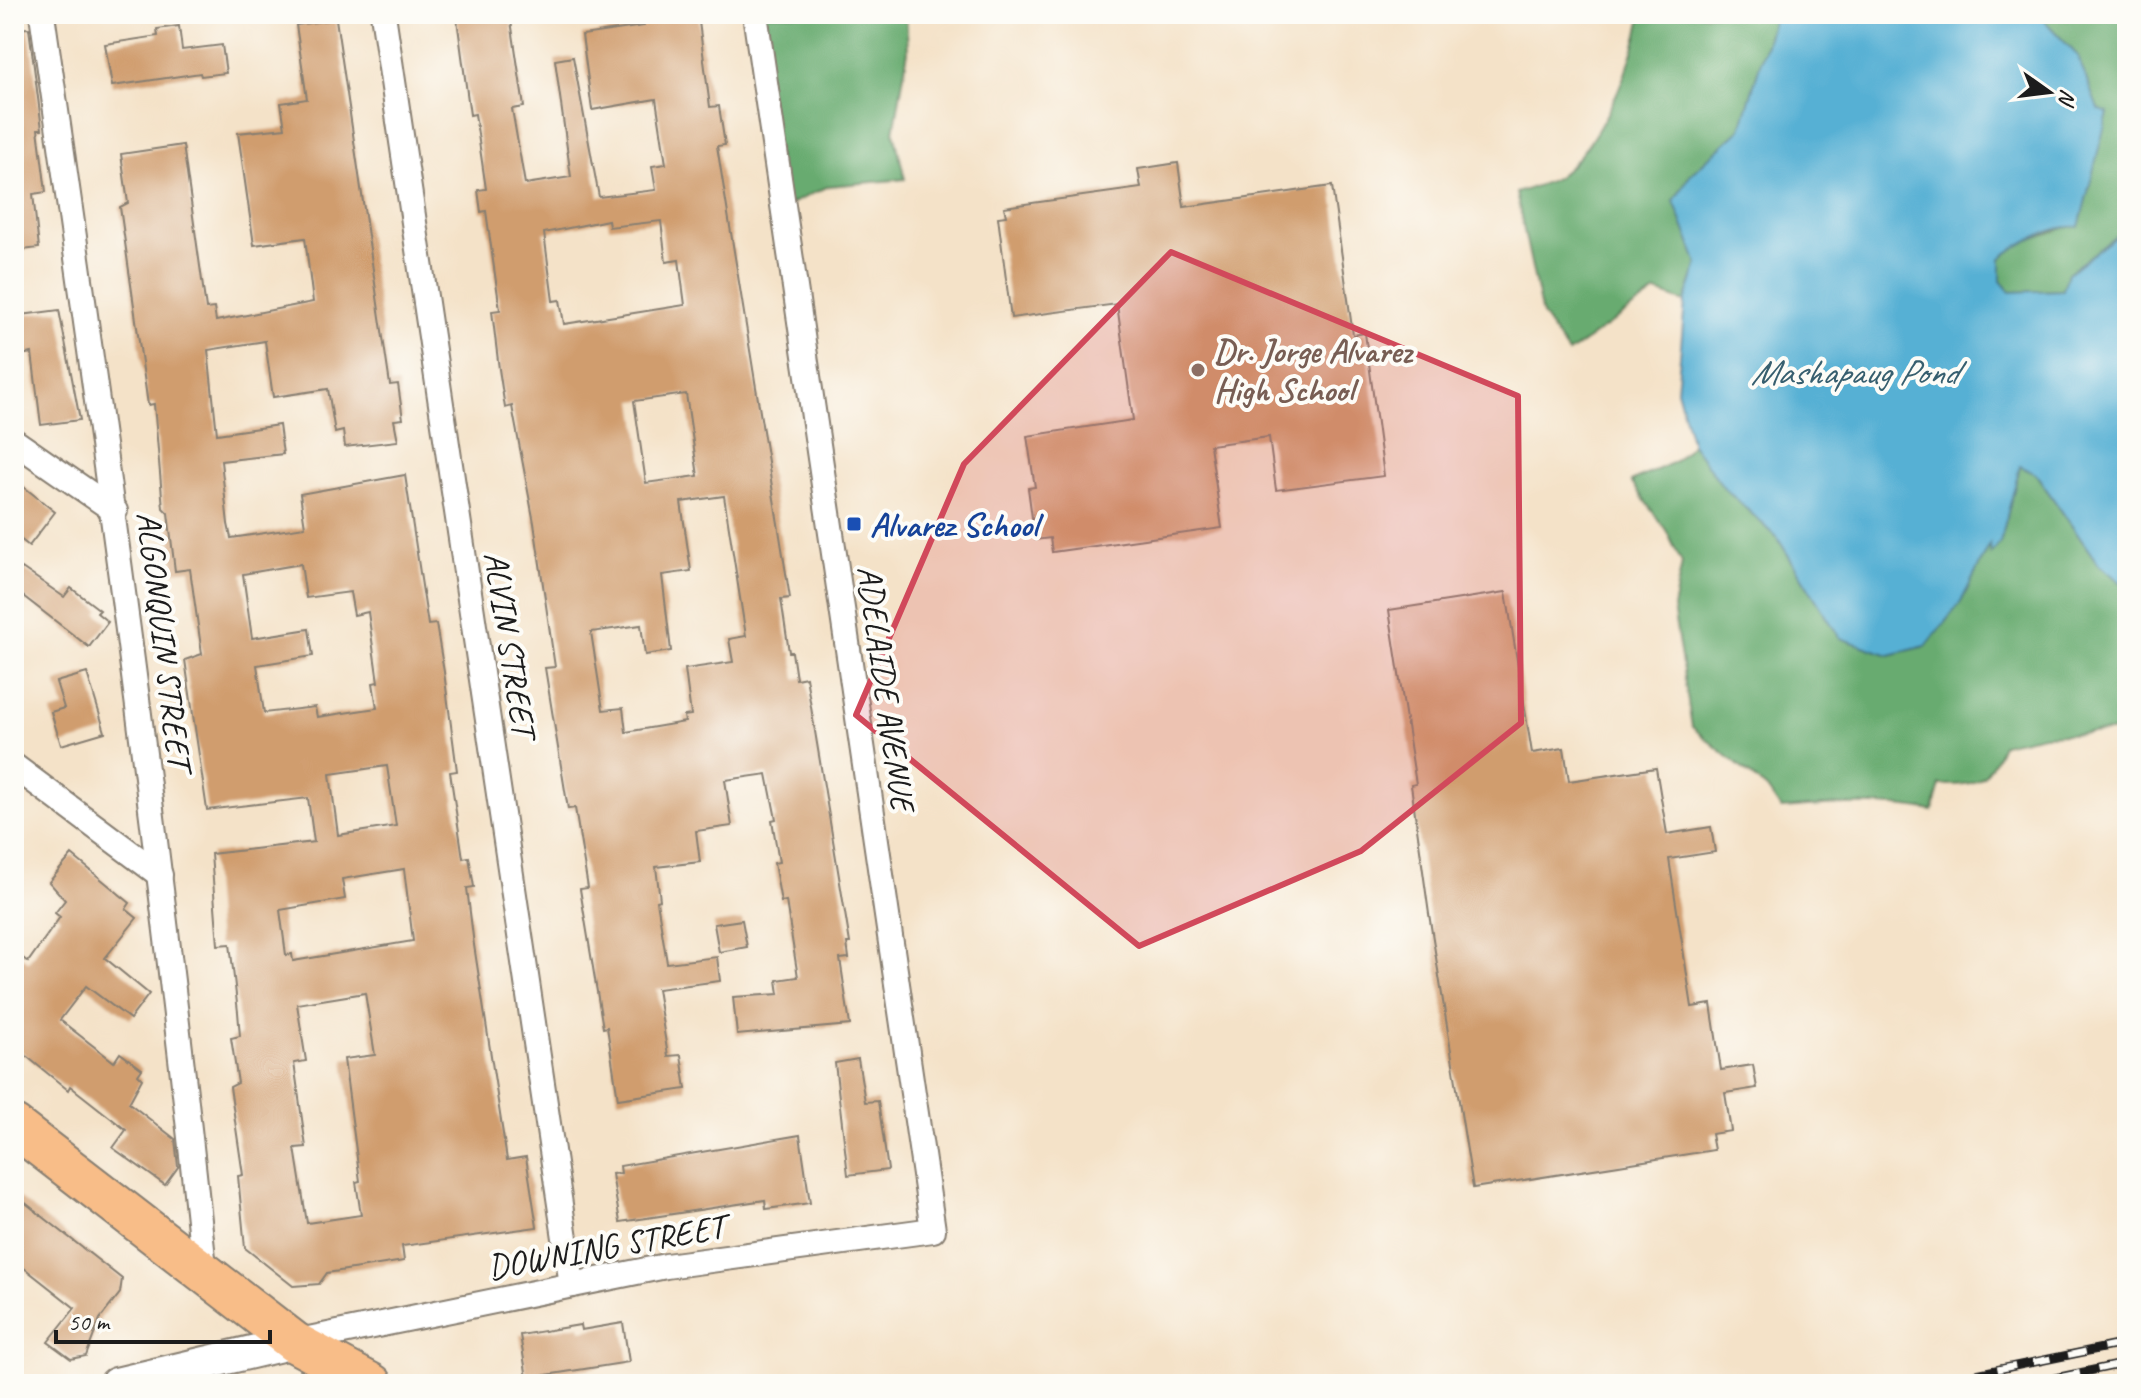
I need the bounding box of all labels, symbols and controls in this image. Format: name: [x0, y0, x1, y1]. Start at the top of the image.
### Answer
north arrow: [2009, 52, 2089, 132]
text: N: [2051, 87, 2083, 110]
place label: Dr. Jorge Alvarez High School: [1214, 329, 1414, 411]
water label: Mashapaug Pond: [1751, 349, 1968, 395]
marker: Dr. Jorge Alvarez High School: [1189, 361, 1207, 379]
place label: Alvarez School: [870, 503, 1045, 546]
street label: ALGONQUIN STREET: [127, 509, 203, 779]
marker: Alvarez School: [845, 515, 863, 533]
street label: ALVIN STREET: [475, 549, 547, 746]
street label: ADELAIDE AVENUE: [848, 563, 926, 817]
street label: DOWNING STREET: [484, 1203, 736, 1288]
scale bar: [56, 1294, 270, 1344]
text: 50 m: [68, 1307, 111, 1337]

